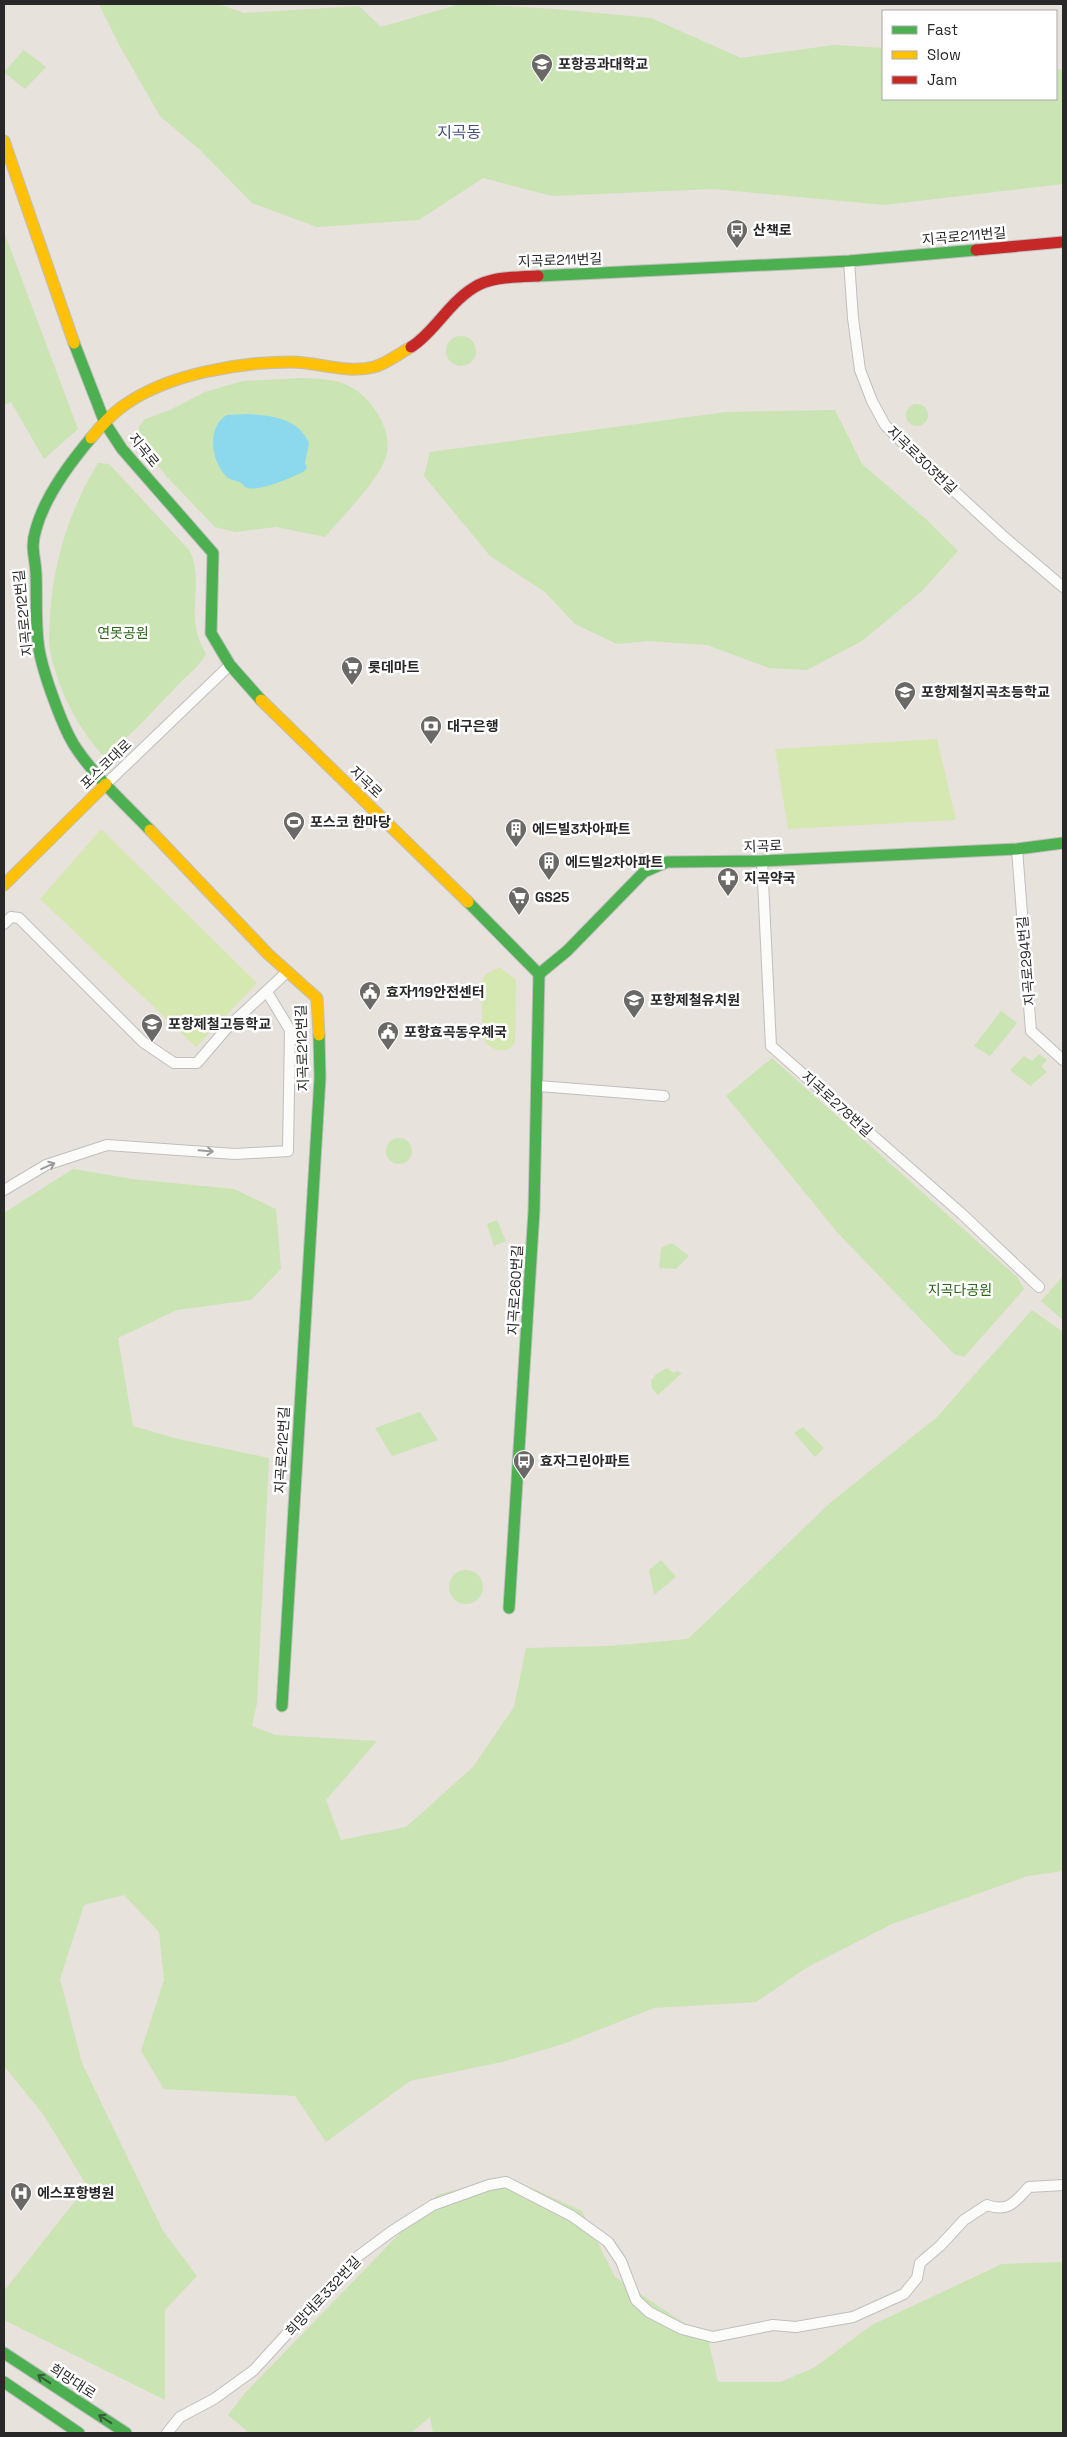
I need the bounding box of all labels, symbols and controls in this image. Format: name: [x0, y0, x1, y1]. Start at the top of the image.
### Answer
legend: [882, 10, 1057, 100]
text: Fast: [927, 20, 958, 39]
text: Slow: [927, 45, 961, 64]
school or university icon: 포항공과대학교: [530, 52, 554, 83]
place label: 포항공과대학교: [558, 55, 648, 73]
text: Jam: [927, 70, 957, 89]
district label: 지곡동: [437, 122, 481, 143]
bus stop icon: 산책로: [725, 218, 749, 249]
place label: 산책로: [753, 221, 792, 239]
street label: 지곡로211번길: [921, 223, 1007, 249]
street label: 지곡로211번길: [517, 250, 603, 270]
street label: 지곡로303번길: [883, 422, 961, 498]
street label: 지곡로: [125, 429, 163, 471]
street label: 지곡로212번길: [9, 569, 37, 657]
park label: 연못공원: [97, 624, 149, 642]
supermarket icon: 롯데마트: [340, 655, 364, 686]
place label: 롯데마트: [368, 658, 420, 676]
school or university icon: 포항제철지곡초등학교: [893, 680, 917, 711]
place label: 포항제철지곡초등학교: [921, 683, 1050, 701]
bank icon: 대구은행: [419, 714, 443, 745]
place label: 대구은행: [447, 717, 499, 735]
street label: 포스코대로: [77, 735, 135, 793]
street label: 지곡로: [346, 762, 386, 802]
sports icon: 포스코 한마당: [282, 810, 306, 841]
place label: 포스코 한마당: [310, 813, 391, 831]
building icon: 에드빌3차아파트: [504, 817, 528, 848]
place label: 에드빌3차아파트: [532, 820, 631, 838]
street label: 지곡로: [743, 836, 783, 856]
building icon: 에드빌2차아파트: [537, 850, 561, 881]
place label: 에드빌2차아파트: [565, 853, 664, 871]
pharmacy icon: 지곡약국: [716, 866, 740, 897]
place label: 지곡약국: [744, 869, 796, 887]
supermarket icon: GS25: [507, 885, 531, 916]
place label: GS25: [535, 888, 569, 906]
street label: 지곡로294번길: [1013, 915, 1039, 1007]
public building icon: 효자119안전센터: [358, 980, 382, 1011]
place label: 효자119안전센터: [386, 983, 485, 1001]
school or university icon: 포항제철유치원: [622, 988, 646, 1019]
place label: 포항제철유치원: [650, 991, 740, 1009]
street label: 지곡로212번길: [291, 1004, 313, 1092]
school or university icon: 포항제철고등학교: [140, 1012, 164, 1043]
place label: 포항제철고등학교: [168, 1015, 271, 1033]
public building icon: 포항효곡동우체국: [376, 1020, 400, 1051]
place label: 포항효곡동우체국: [404, 1023, 507, 1041]
street label: 지곡로278번길: [798, 1067, 876, 1141]
one-way arrow: [198, 1146, 214, 1156]
one-way arrow: [40, 1160, 55, 1170]
street label: 지곡로260번길: [504, 1244, 526, 1336]
park label: 지곡다공원: [928, 1281, 992, 1299]
street label: 지곡로212번길: [271, 1406, 293, 1494]
bus stop icon: 효자그린아파트: [512, 1449, 536, 1480]
place label: 효자그린아파트: [540, 1452, 630, 1470]
hospital icon: 에스포항병원: [9, 2181, 33, 2212]
place label: 에스포항병원: [37, 2184, 114, 2202]
street label: 희망대로332번길: [281, 2252, 365, 2340]
street label: 희망대로: [46, 2359, 100, 2403]
one-way arrow: [37, 2374, 51, 2384]
one-way arrow: [98, 2414, 112, 2424]

